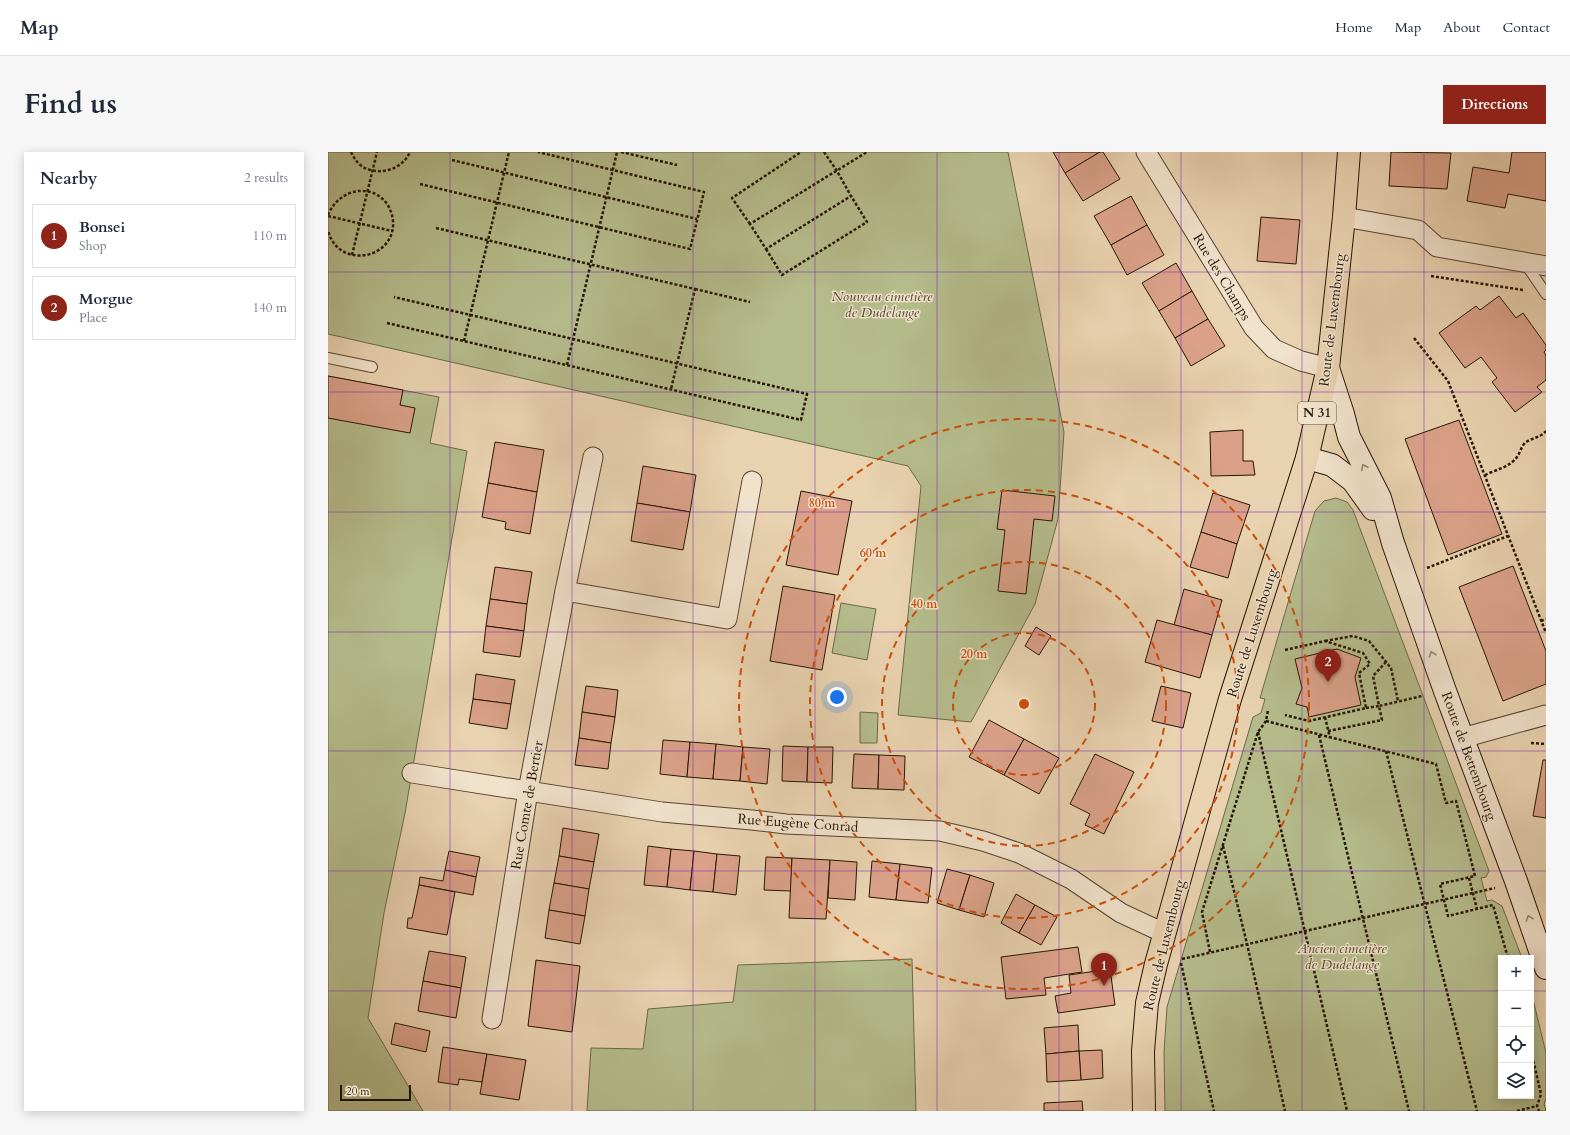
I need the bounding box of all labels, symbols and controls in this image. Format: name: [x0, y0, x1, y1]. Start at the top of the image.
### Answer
text: Map: [20, 15, 59, 41]
text: Home: [1335, 18, 1373, 37]
text: Map: [1395, 18, 1421, 37]
text: About: [1443, 18, 1480, 37]
text: Contact: [1502, 18, 1550, 37]
text: Find us: [24, 85, 117, 123]
button: Directions: [1443, 85, 1546, 124]
text: Nearby: [40, 167, 97, 190]
text: 2 results: [244, 169, 288, 187]
text: Bonsei: [79, 217, 125, 237]
text: 1: [51, 227, 57, 245]
text: 110 m: [253, 227, 287, 245]
street label: Rue des Champs: [1189, 230, 1256, 324]
text: Shop: [79, 237, 107, 255]
street label: Route de Luxembourg: [1314, 252, 1350, 388]
park label: Nouveau cimetière de Dudelange: [832, 287, 933, 322]
text: Morgue: [79, 289, 133, 309]
text: 2: [51, 299, 57, 317]
text: 140 m: [253, 299, 287, 317]
text: Place: [79, 309, 107, 327]
road number: N 31: [1298, 402, 1336, 424]
one-way arrow: [1361, 464, 1369, 472]
text: 80 m: [809, 495, 836, 511]
text: 60 m: [860, 545, 887, 561]
street label: Route de Luxembourg: [1222, 566, 1282, 700]
text: 40 m: [911, 596, 938, 612]
text: 20 m: [961, 646, 988, 662]
pin: 2: [1315, 649, 1341, 682]
one-way arrow: [1429, 651, 1437, 658]
your location: [827, 687, 847, 707]
street label: Route de Bettembourg: [1437, 689, 1501, 823]
centre of rings: [1017, 697, 1031, 711]
street label: Rue Comte de Bertier: [506, 738, 548, 871]
street label: Rue Eugène Conrad: [737, 809, 860, 837]
street label: Route de Luxembourg: [1139, 878, 1189, 1012]
one-way arrow: [1526, 915, 1534, 922]
park label: Ancien cimetière de Dudelange: [1296, 939, 1387, 974]
pin: 1: [1091, 953, 1117, 986]
map controls: [1498, 955, 1534, 1099]
button: +: [1498, 955, 1534, 991]
button: −: [1498, 991, 1534, 1027]
button: locate: [1498, 1027, 1534, 1063]
button: layers: [1498, 1063, 1534, 1099]
scale bar: [340, 1083, 411, 1102]
text: 20 m: [346, 1084, 370, 1099]

